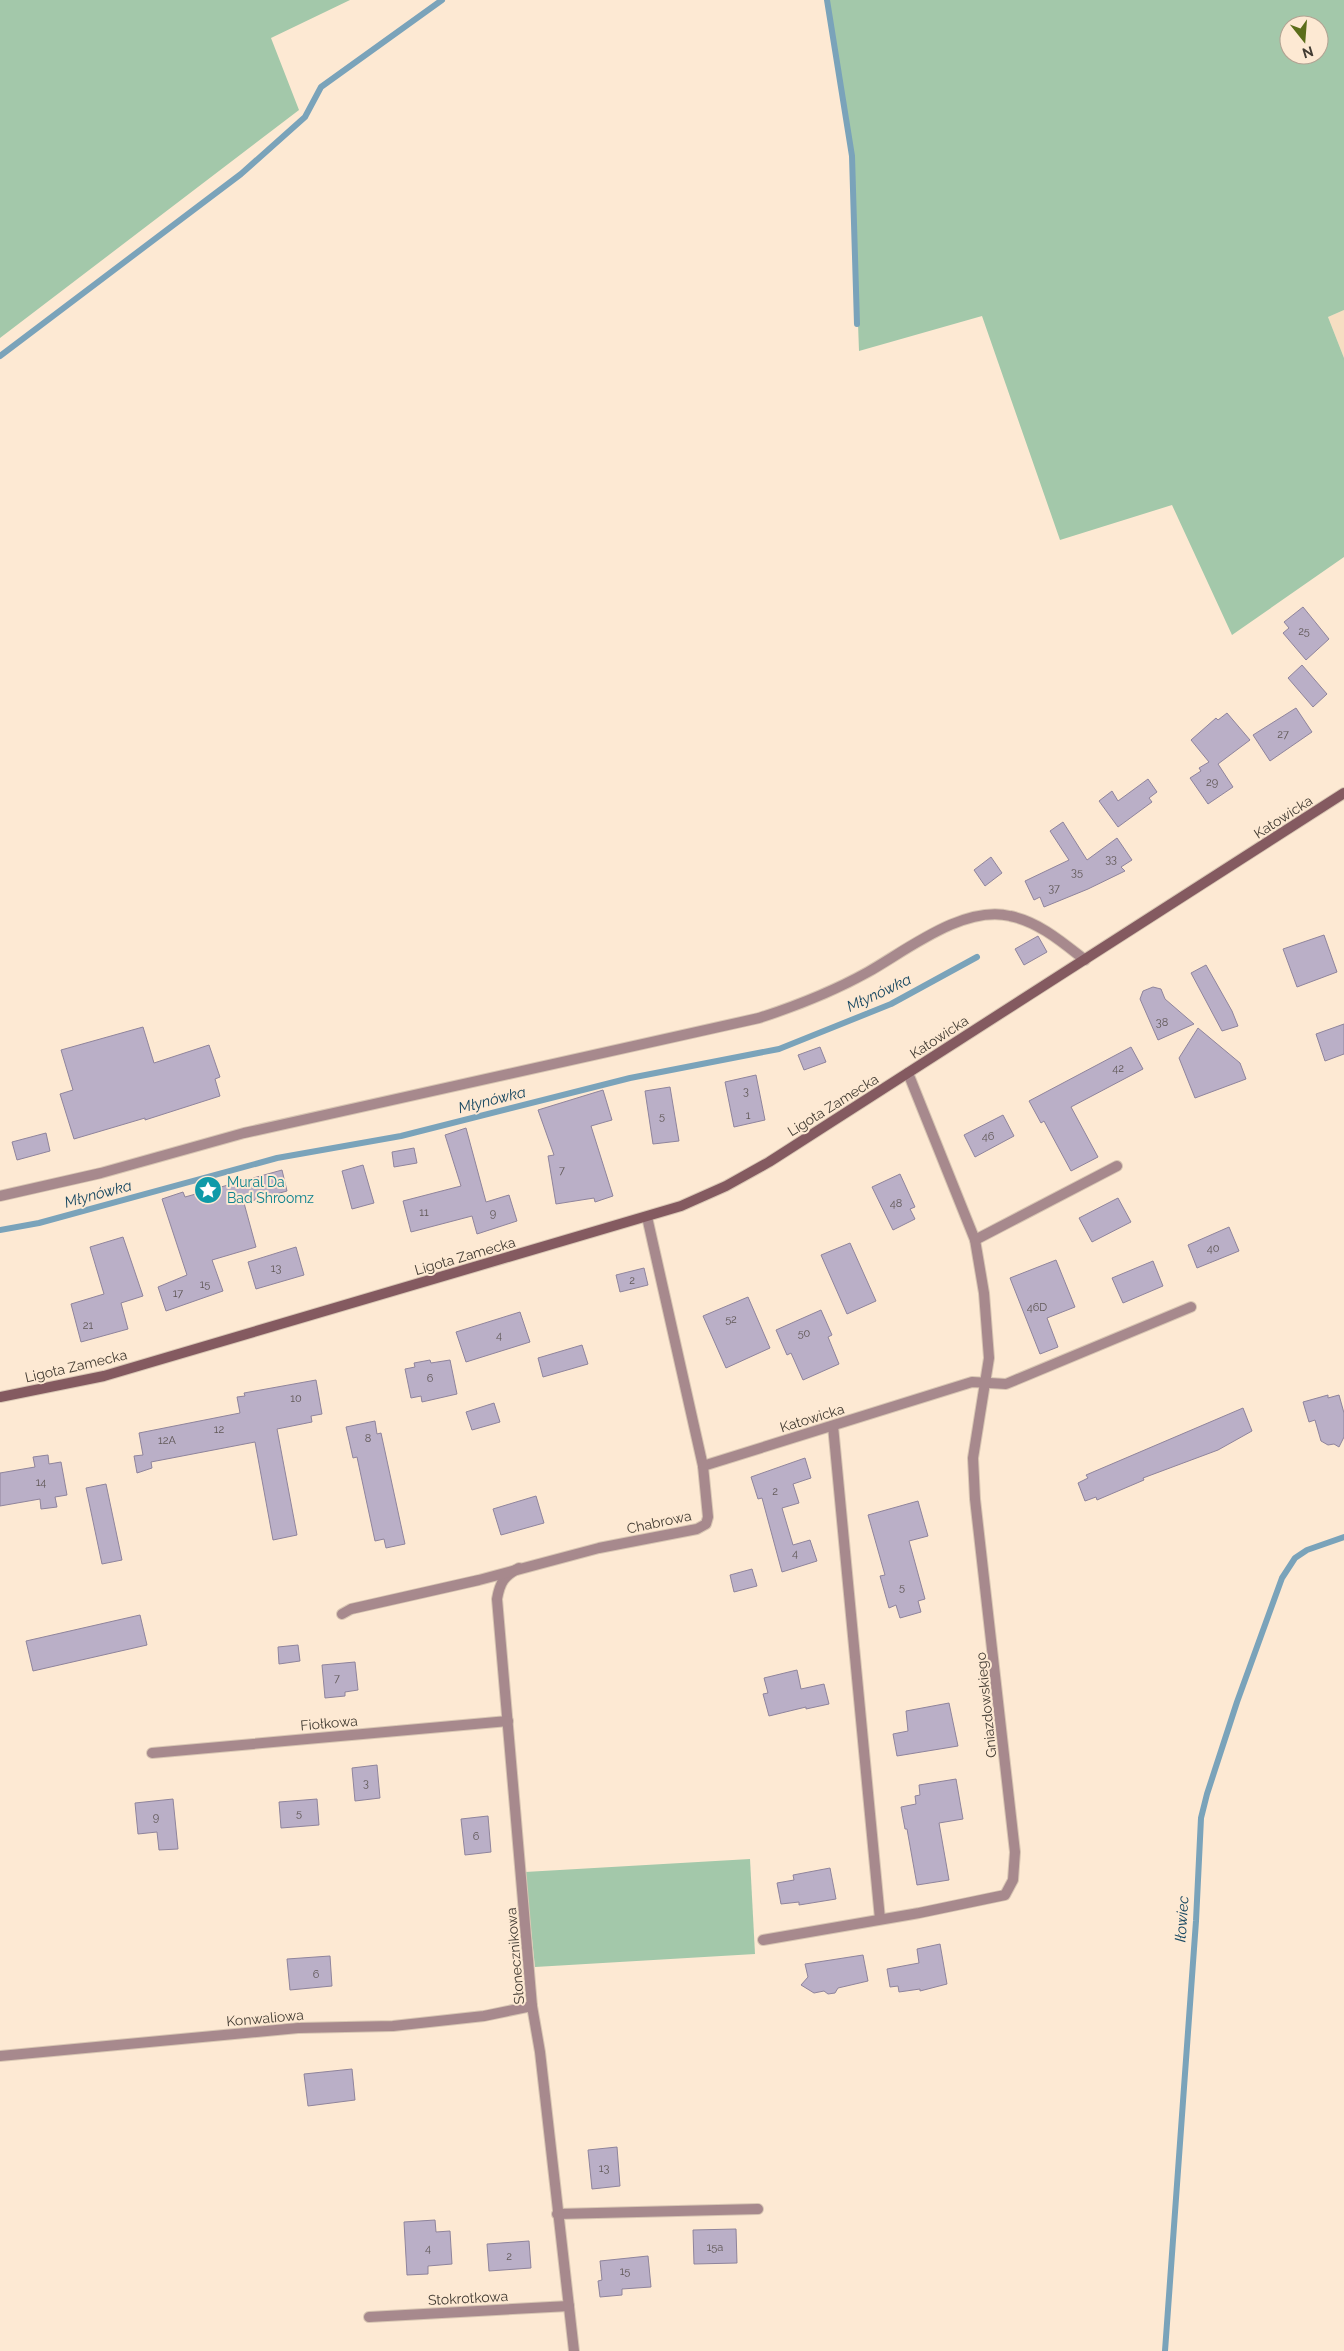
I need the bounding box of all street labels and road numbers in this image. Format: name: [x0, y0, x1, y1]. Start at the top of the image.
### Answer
street label: Katowicka: [1251, 792, 1315, 842]
street label: Katowicka: [907, 1012, 971, 1062]
street label: Ligota Zamecka: [785, 1071, 881, 1139]
street label: Ligota Zamecka: [413, 1234, 517, 1278]
street label: Ligota Zamecka: [23, 1346, 129, 1386]
street label: Katowicka: [778, 1401, 846, 1435]
street label: Chabrowa: [625, 1507, 693, 1537]
street label: Gniazdowskiego: [973, 1651, 999, 1759]
street label: Fiołkowa: [300, 1713, 358, 1733]
street label: Słonecznikowa: [503, 1907, 527, 2005]
street label: Konwaliowa: [226, 2007, 304, 2029]
street label: Stokrotkowa: [428, 2288, 508, 2308]

